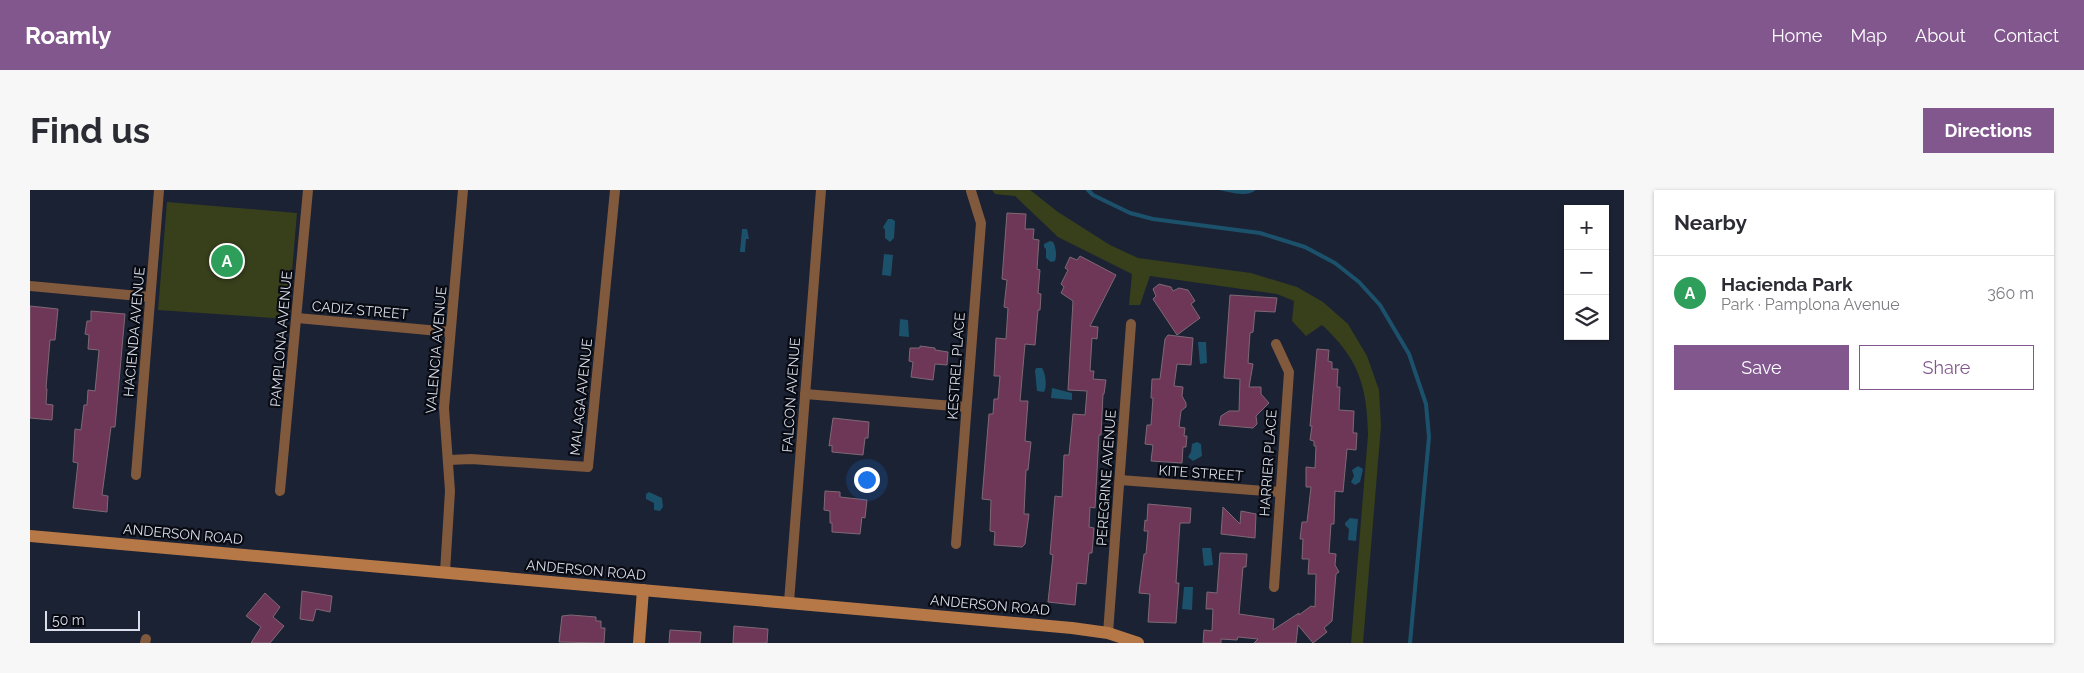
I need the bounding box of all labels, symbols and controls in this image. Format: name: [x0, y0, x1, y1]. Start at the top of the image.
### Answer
text: Roamly: [25, 21, 111, 50]
text: Home: [1771, 25, 1822, 46]
text: Map: [1850, 25, 1887, 46]
text: About: [1915, 25, 1966, 46]
text: Contact: [1994, 25, 2059, 46]
button: Directions: [1923, 108, 2054, 153]
text: Find us: [30, 110, 150, 151]
map controls: [1564, 205, 1609, 340]
button: +: [1564, 205, 1609, 250]
text: Nearby: [1674, 210, 1747, 235]
pin: A: [211, 242, 243, 280]
button: −: [1564, 250, 1609, 295]
street label: HACIENDA AVENUE: [120, 266, 148, 398]
street label: PAMPLONA AVENUE: [267, 270, 295, 408]
text: Hacienda Park: [1721, 273, 1853, 295]
text: A: [1685, 284, 1695, 303]
text: 360 m: [1987, 284, 2034, 303]
street label: VALENCIA AVENUE: [422, 286, 450, 414]
button: layers: [1564, 295, 1609, 340]
text: Park · Pamplona Avenue: [1721, 295, 1900, 314]
street label: CADIZ STREET: [311, 298, 409, 322]
street label: KESTREL PLACE: [944, 312, 968, 420]
street label: FALCON AVENUE: [779, 337, 803, 453]
street label: MALAGA AVENUE: [567, 338, 595, 456]
button: Save: [1674, 345, 1849, 390]
button: Share: [1859, 345, 2034, 390]
street label: PEREGRINE AVENUE: [1093, 409, 1119, 547]
street label: HARRIER PLACE: [1256, 409, 1280, 517]
street label: KITE STREET: [1158, 462, 1244, 484]
your location: [854, 467, 880, 493]
street label: ANDERSON ROAD: [122, 521, 244, 547]
street label: ANDERSON ROAD: [525, 557, 647, 583]
street label: ANDERSON ROAD: [929, 592, 1051, 618]
scale bar: [45, 608, 140, 631]
text: 50 m: [52, 612, 85, 628]

